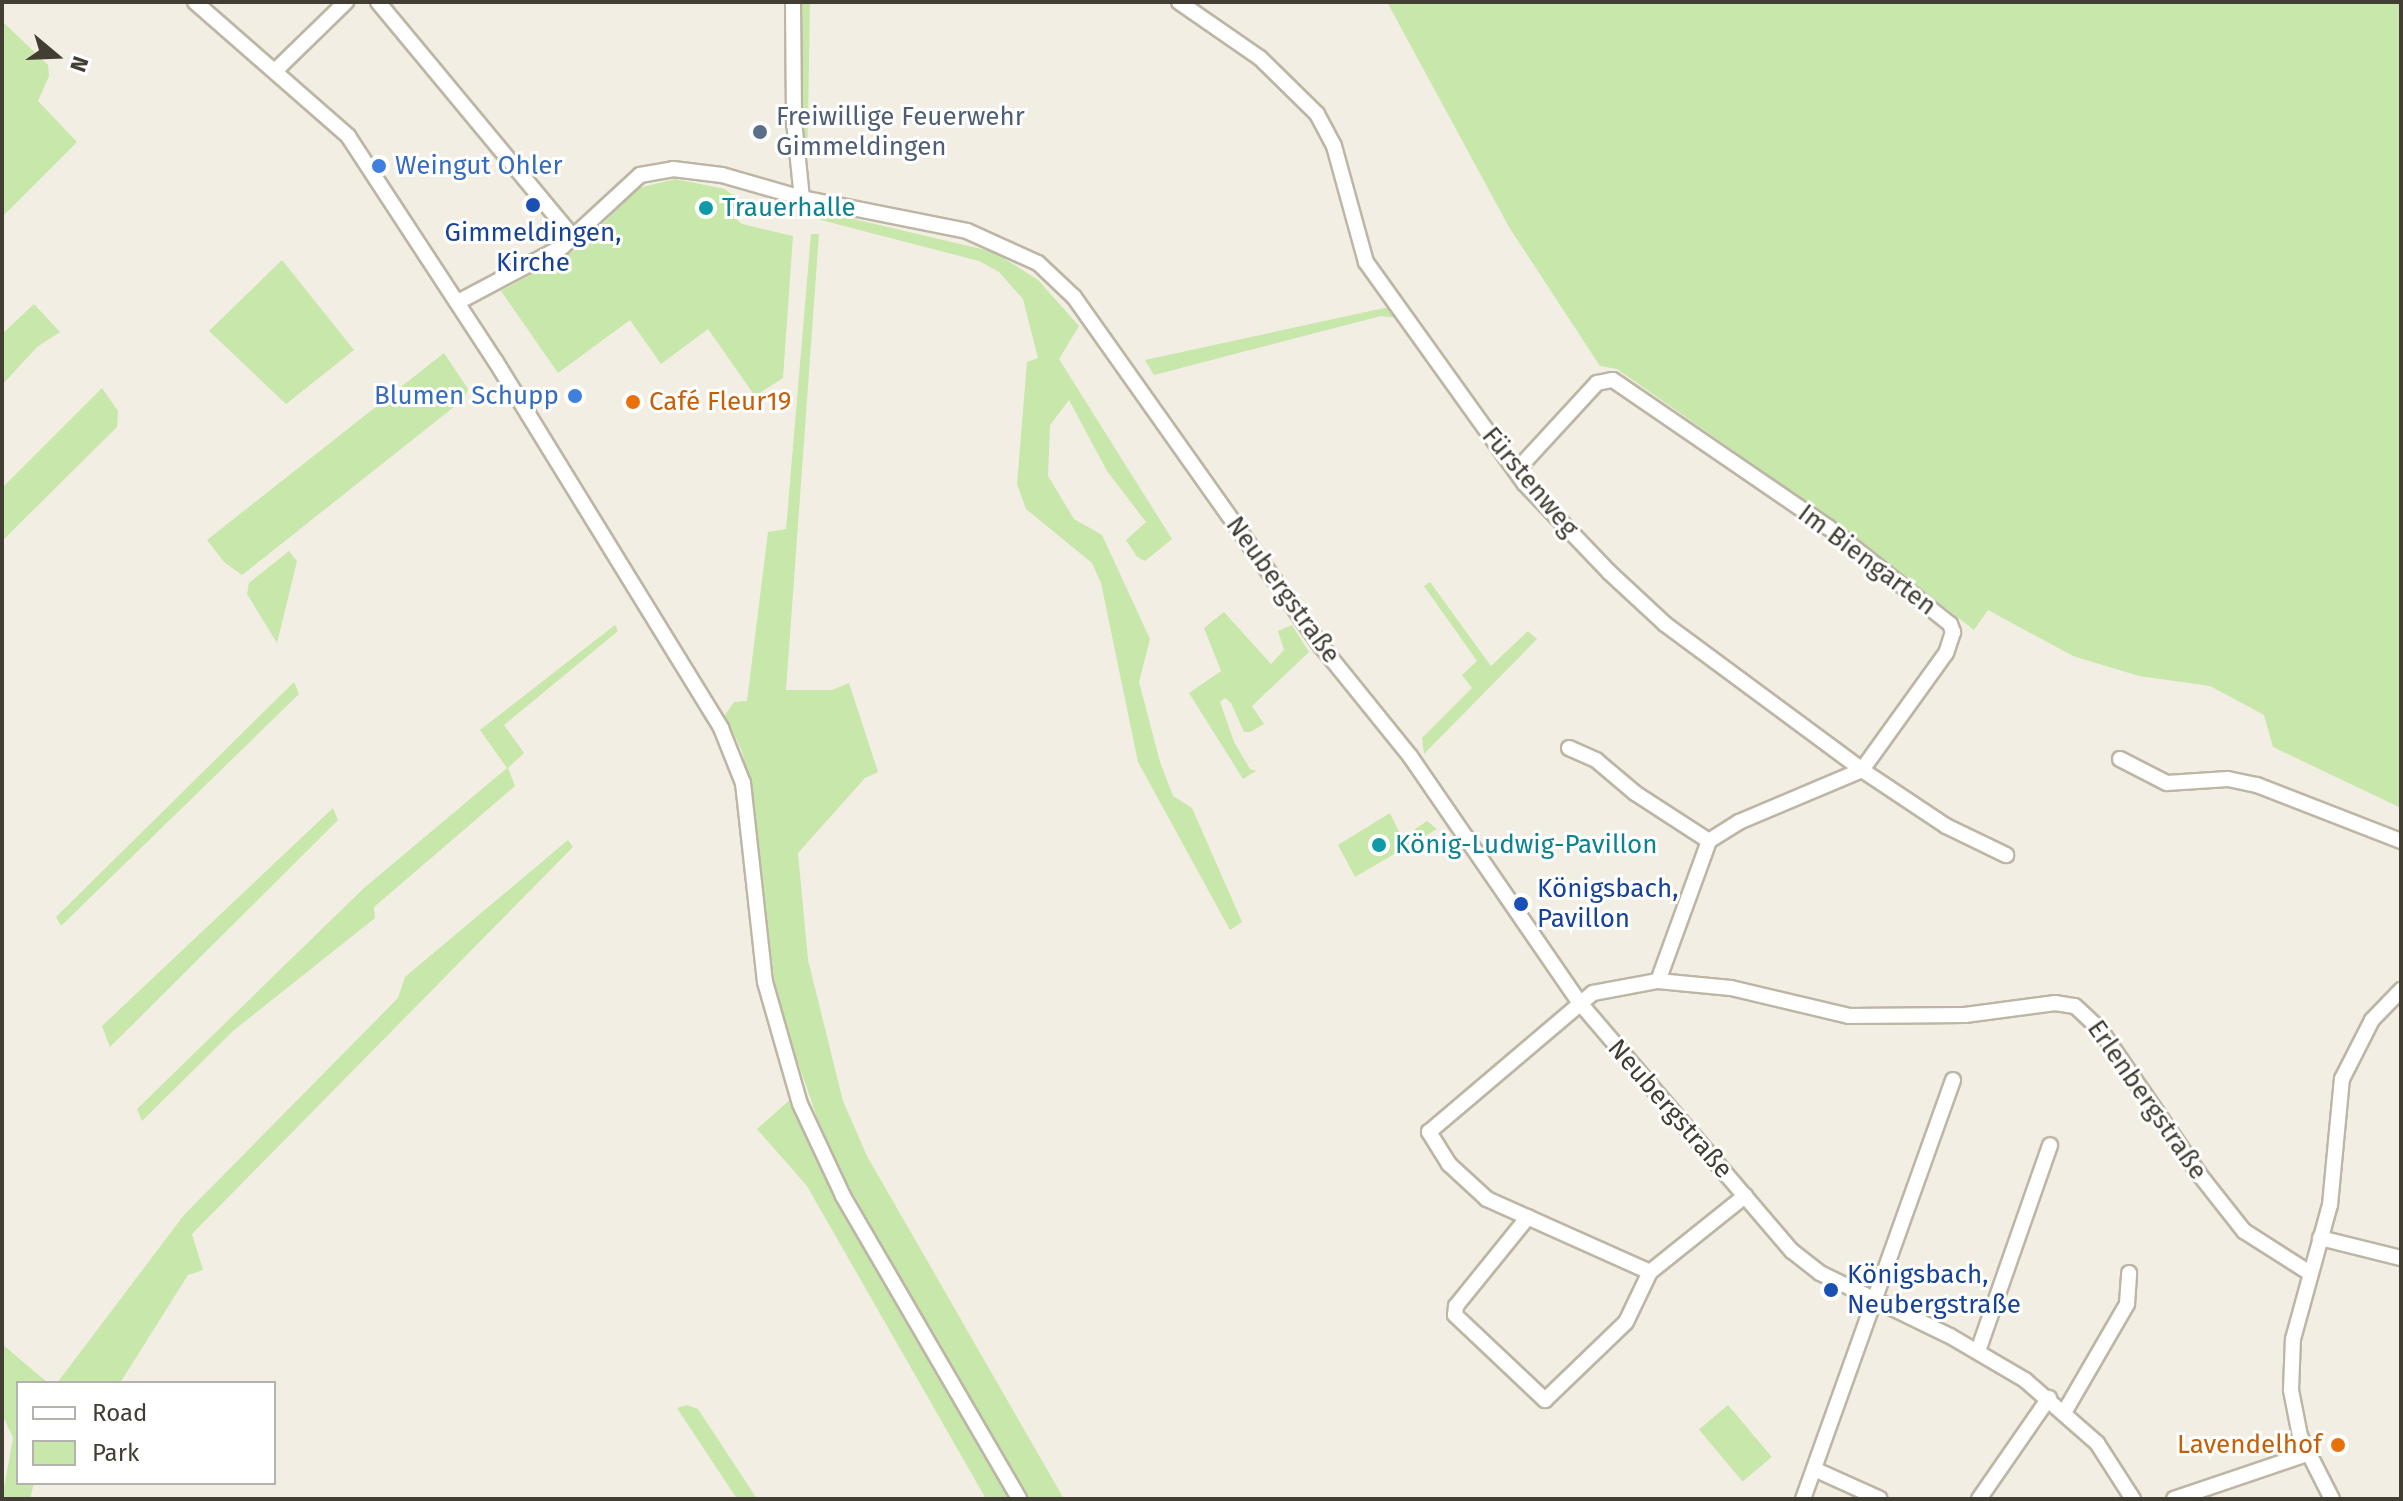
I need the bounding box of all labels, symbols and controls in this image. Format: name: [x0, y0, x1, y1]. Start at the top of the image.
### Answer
north arrow: [16, 16, 96, 96]
text: N: [64, 53, 94, 75]
place label: Freiwillige Feuerwehr Gimmeldingen: [776, 101, 1025, 162]
marker: Freiwillige Feuerwehr Gimmeldingen: [751, 123, 769, 141]
place label: Weingut Ohler: [395, 150, 563, 182]
marker: Weingut Ohler: [370, 157, 388, 175]
place label: Trauerhalle: [722, 192, 856, 224]
marker: Gimmeldingen, Kirche: [524, 196, 542, 214]
marker: Trauerhalle: [697, 199, 715, 217]
place label: Gimmeldingen, Kirche: [445, 217, 621, 278]
place label: Blumen Schupp: [374, 380, 559, 412]
place label: Café Fleur19: [649, 386, 791, 418]
marker: Blumen Schupp: [566, 387, 584, 405]
marker: Café Fleur19: [624, 393, 642, 411]
street label: Fürstenweg: [1475, 421, 1585, 543]
street label: Im Biengarten: [1792, 498, 1942, 622]
street label: Neubergstraße: [1219, 510, 1347, 670]
place label: König-Ludwig-Pavillon: [1395, 829, 1657, 861]
marker: König-Ludwig-Pavillon: [1370, 836, 1388, 854]
place label: Königsbach, Pavillon: [1537, 873, 1678, 934]
marker: Königsbach, Pavillon: [1512, 895, 1530, 913]
street label: Erlenbergstraße: [2080, 1014, 2214, 1186]
street label: Neubergstraße: [1601, 1033, 1739, 1185]
place label: Königsbach, Neubergstraße: [1847, 1259, 2021, 1320]
marker: Königsbach, Neubergstraße: [1822, 1281, 1840, 1299]
legend: [16, 1381, 276, 1485]
text: Road: [92, 1399, 147, 1427]
place label: Lavendelhof: [2177, 1429, 2322, 1461]
marker: Lavendelhof: [2329, 1436, 2347, 1454]
text: Park: [92, 1439, 139, 1467]

